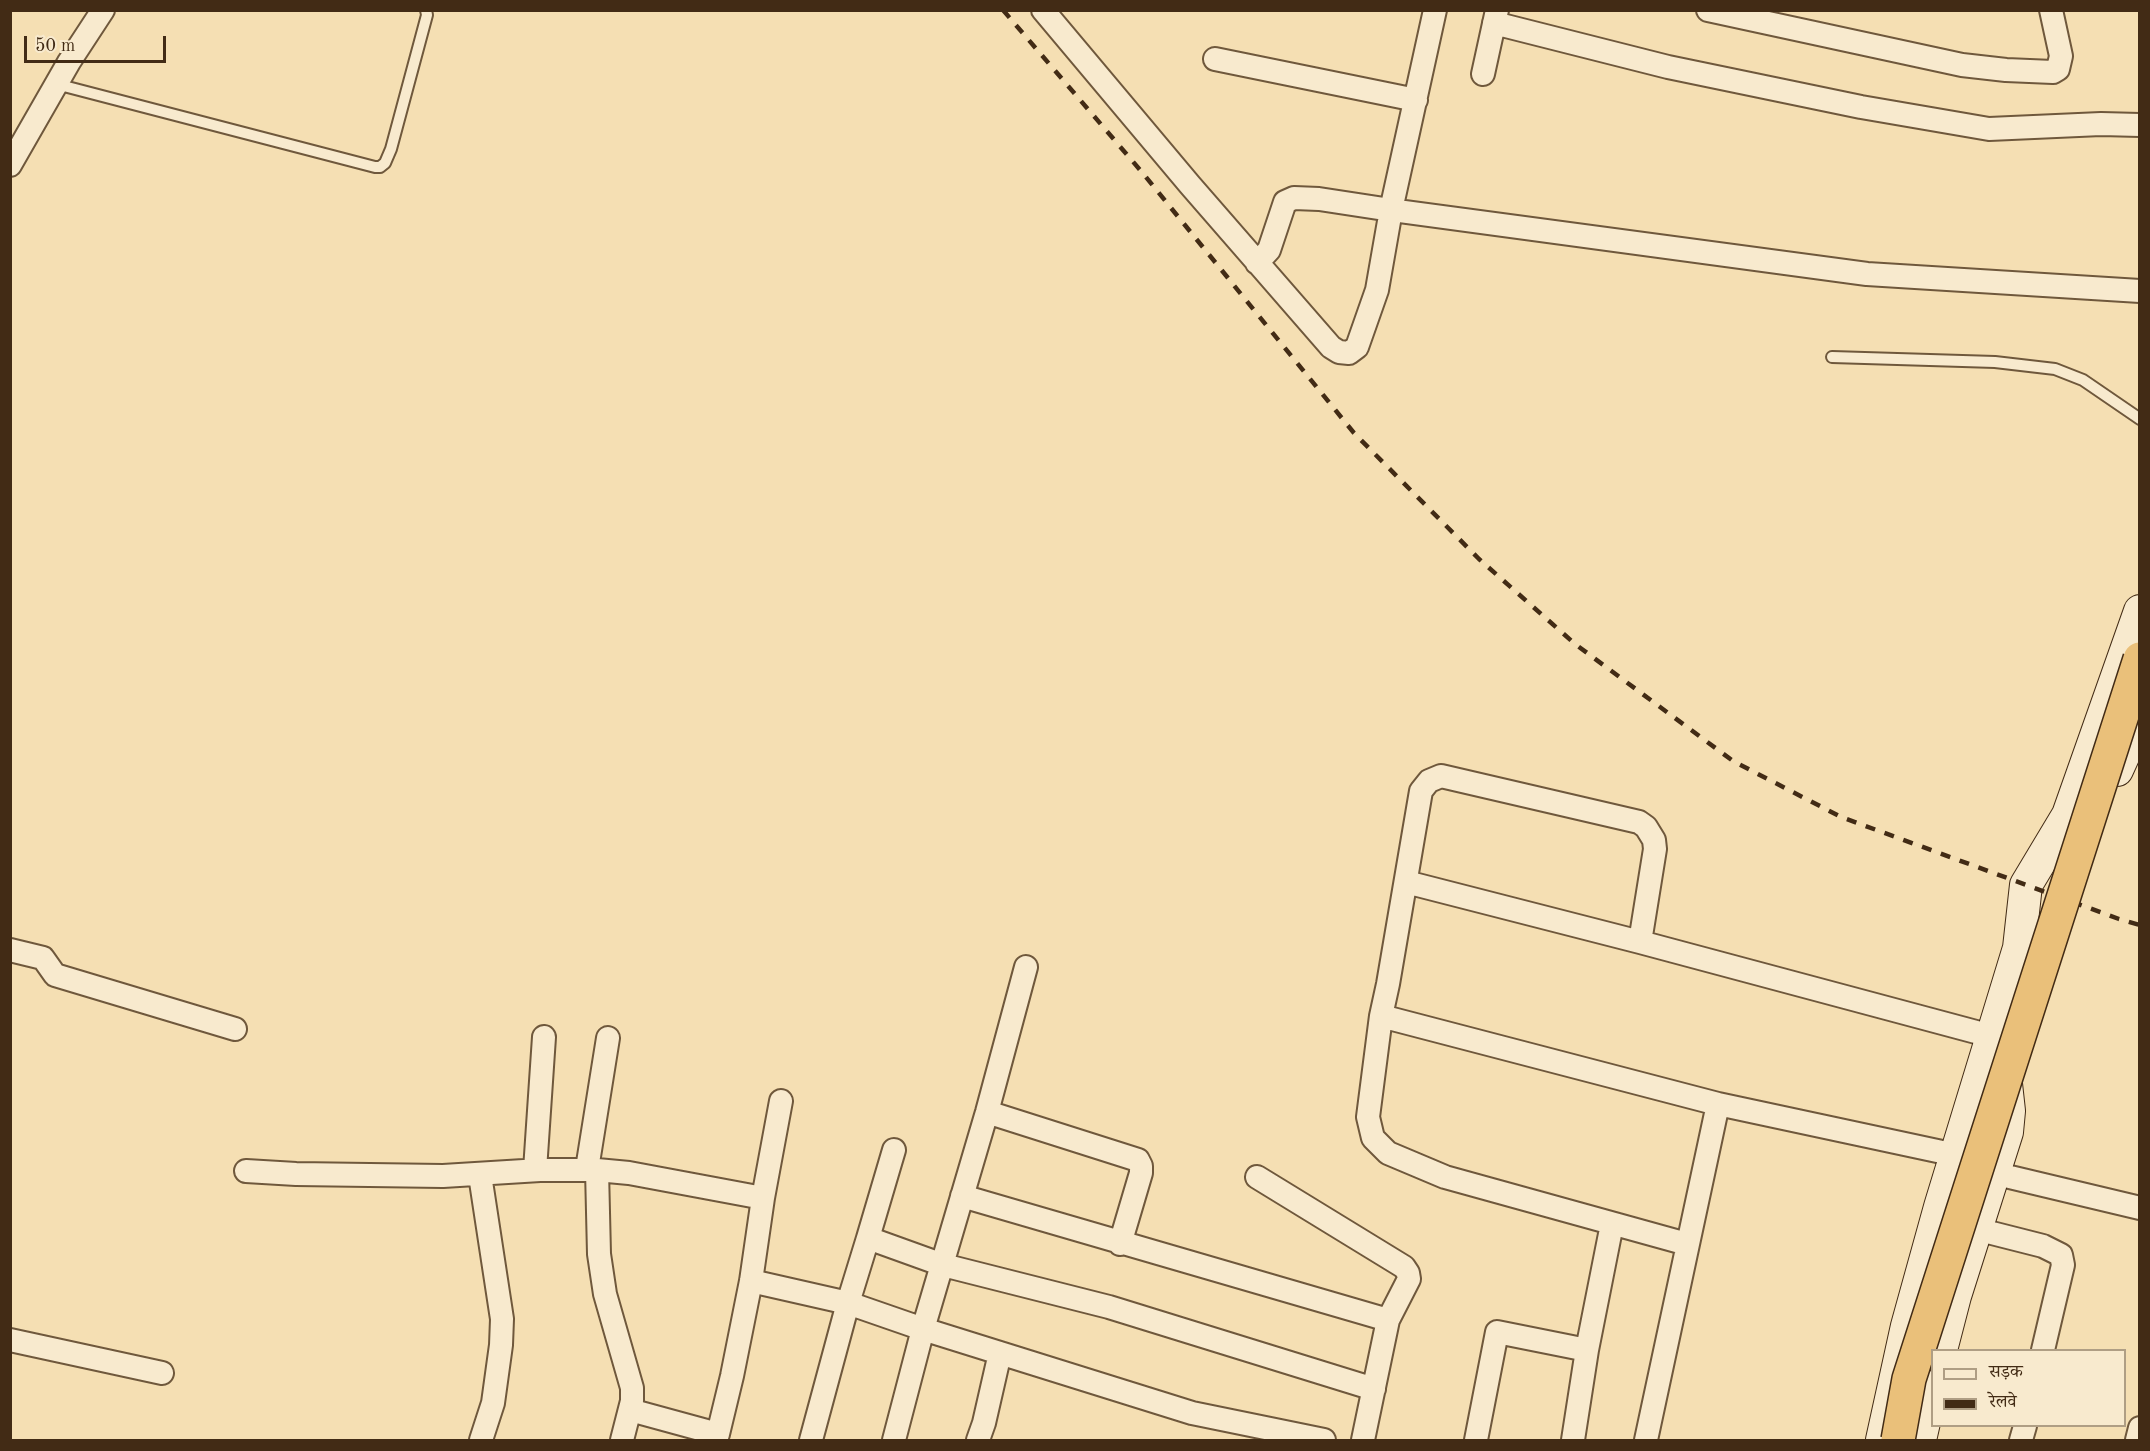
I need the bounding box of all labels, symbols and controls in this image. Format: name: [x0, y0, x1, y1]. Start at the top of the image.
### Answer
scale bar: [27, 24, 170, 62]
text: 50 m: [35, 37, 75, 55]
legend: [1931, 1349, 2126, 1427]
text: सड़क: [1989, 1363, 2023, 1381]
text: रेलवे: [1989, 1393, 2017, 1411]

